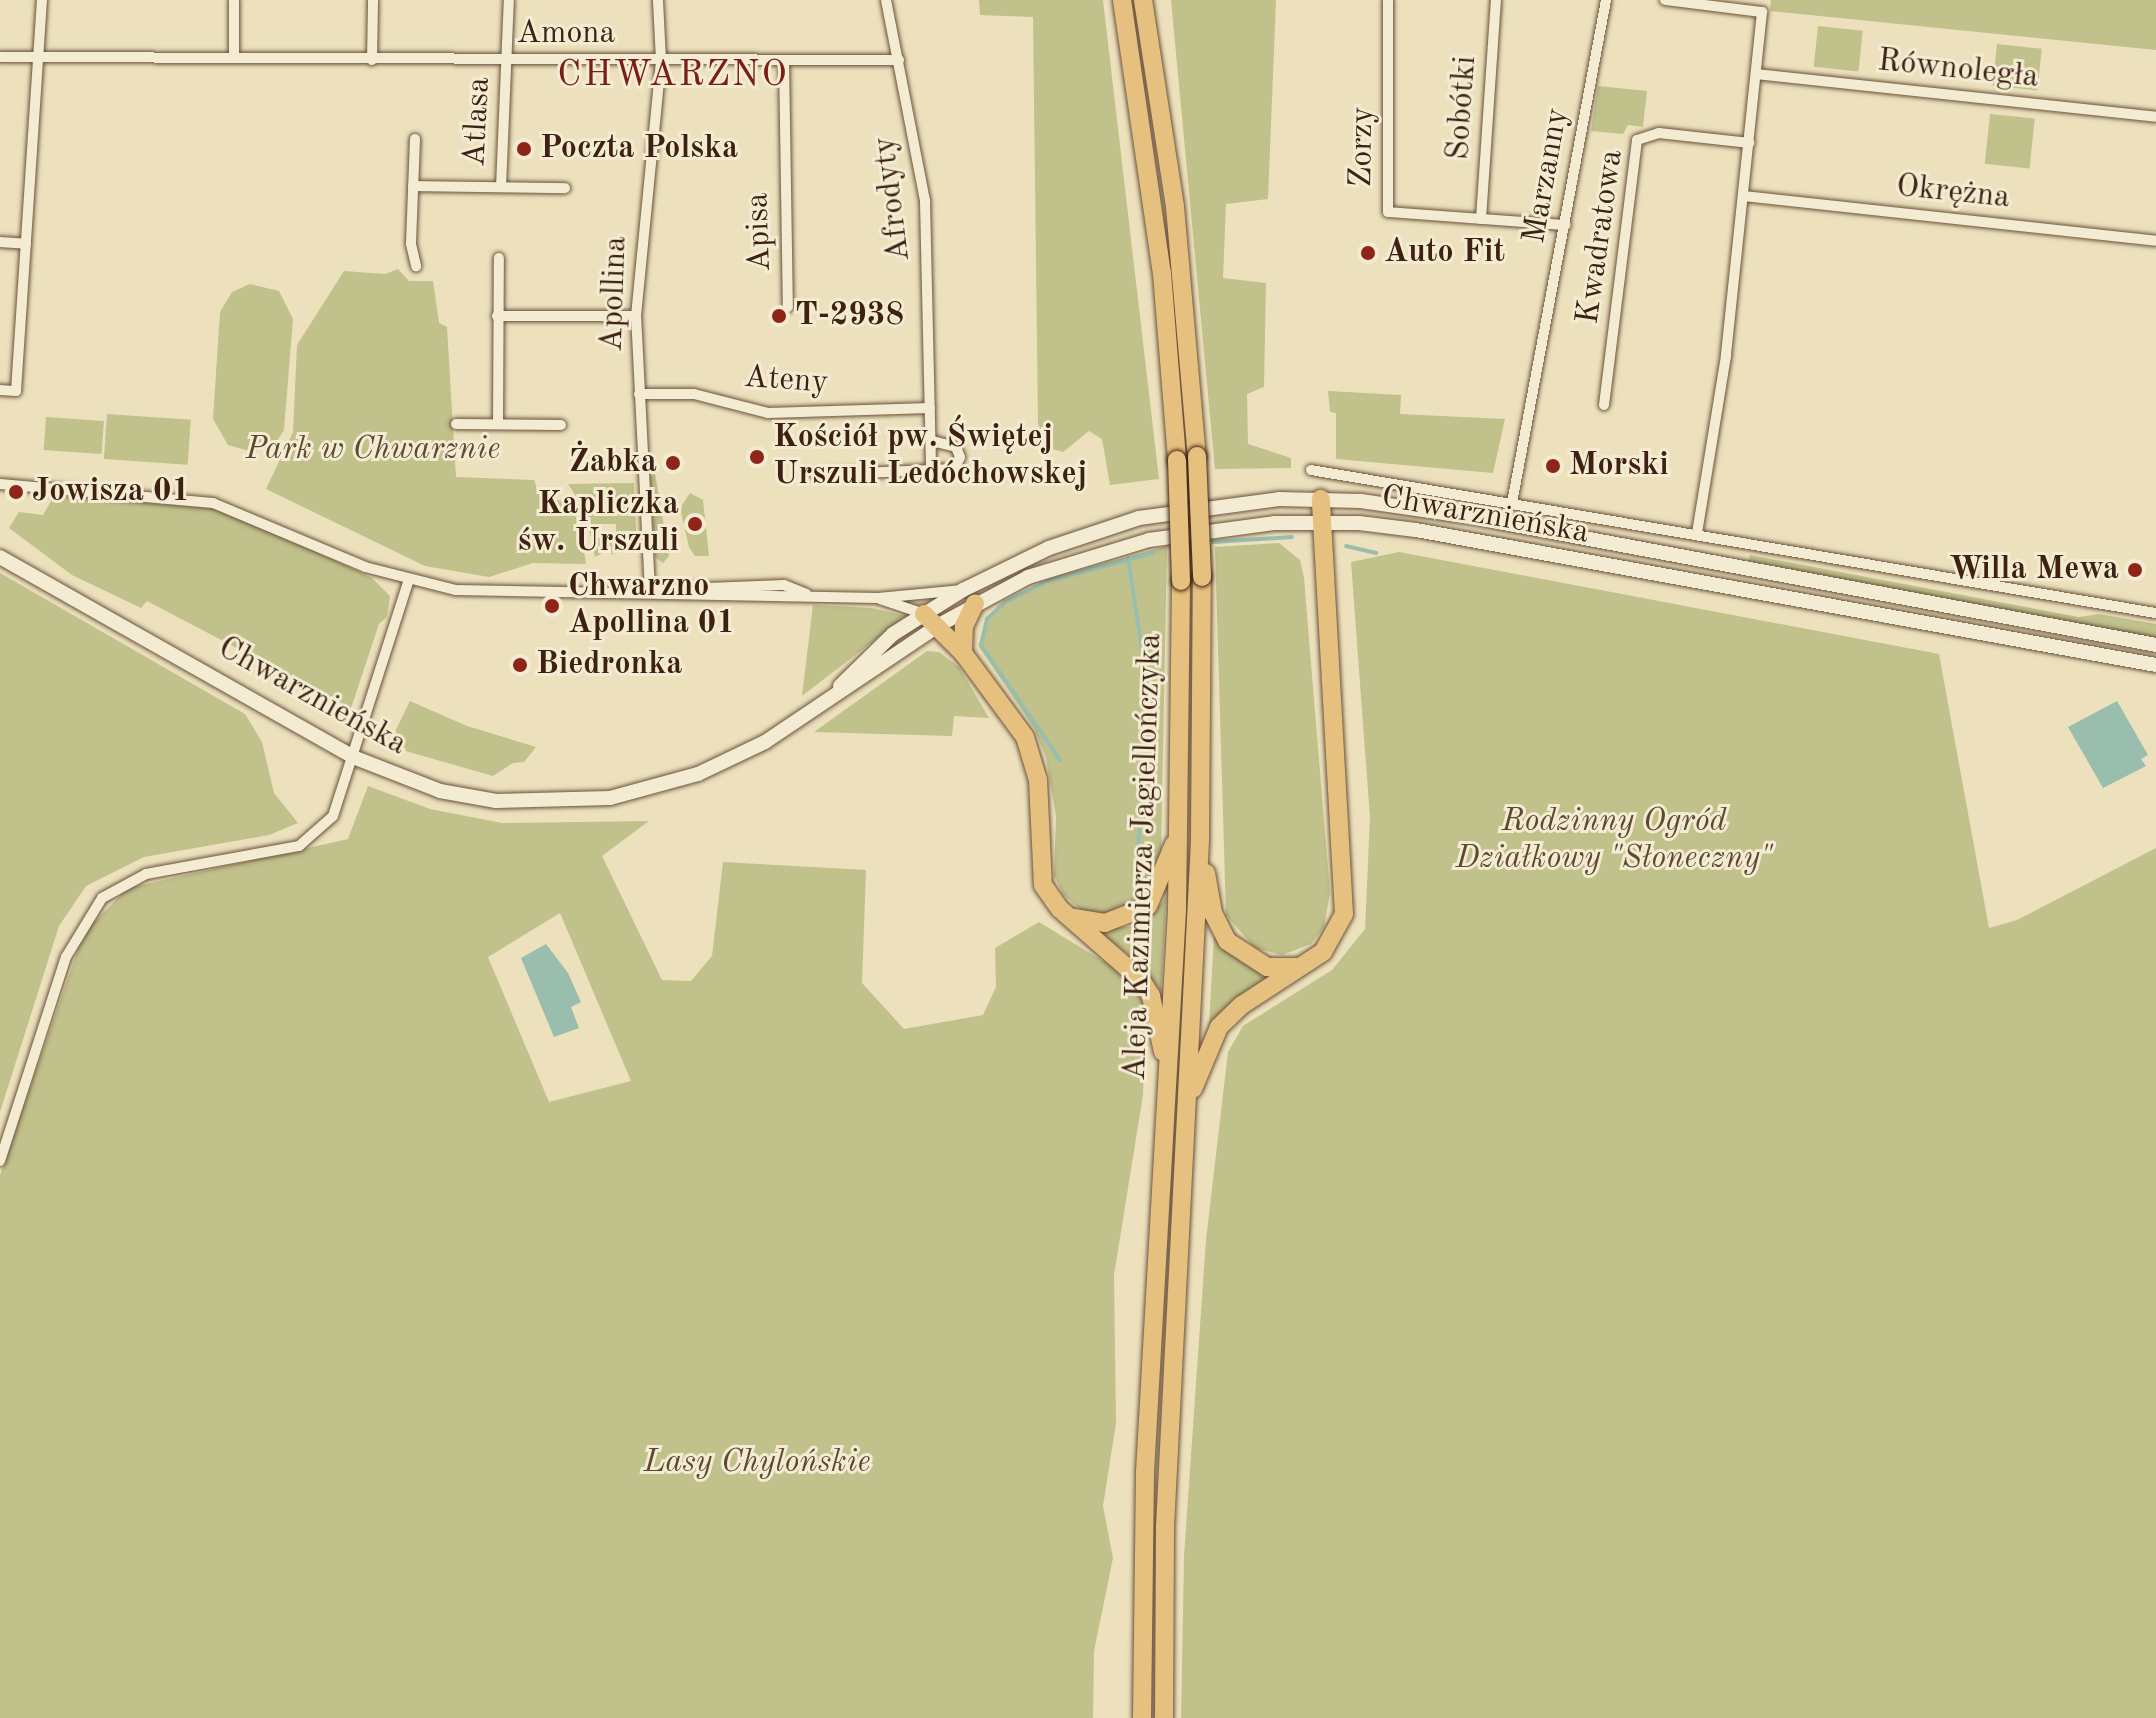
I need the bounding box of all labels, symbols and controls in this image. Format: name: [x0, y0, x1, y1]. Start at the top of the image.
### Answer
street label: Amona: [517, 15, 615, 53]
street label: Równoległa: [1876, 42, 2040, 98]
district label: CHWARZNO: [557, 55, 789, 99]
street label: Sobótki: [1440, 55, 1486, 161]
street label: Atlasa: [456, 76, 500, 168]
street label: Marzanny: [1516, 105, 1578, 247]
street label: Zorzy: [1343, 106, 1383, 188]
place label: Poczta Polska: [540, 130, 738, 168]
street label: Afrodyty: [866, 134, 920, 264]
marker: Poczta Polska: [515, 140, 533, 158]
street label: Kwadratowa: [1570, 147, 1632, 327]
street label: Okrężna: [1894, 168, 2012, 218]
street label: Apisa: [739, 192, 781, 272]
place label: Auto Fit: [1384, 234, 1505, 272]
street label: Apollina: [594, 235, 636, 353]
marker: Auto Fit: [1359, 244, 1377, 262]
place label: T-2938: [795, 297, 904, 335]
marker: T-2938: [770, 307, 788, 325]
street label: Ateny: [742, 359, 830, 403]
place label: Kościół pw. Świętej Urszuli Ledóchowskej: [773, 420, 1087, 495]
park label: Park w Chwarznie: [246, 431, 500, 469]
place label: Żabka: [569, 444, 657, 482]
place label: Morski: [1569, 447, 1669, 485]
marker: Kościół pw. Świętej Urszuli Ledóchowskej: [748, 448, 766, 466]
marker: Żabka: [664, 454, 682, 472]
marker: Morski: [1544, 457, 1562, 475]
place label: Jowisza 01: [32, 473, 190, 511]
street label: Chwarznieńska: [1378, 479, 1592, 553]
marker: Jowisza 01: [7, 483, 25, 501]
place label: Kapliczka św. Urszuli: [518, 487, 679, 562]
marker: Kapliczka św. Urszuli: [686, 515, 704, 533]
place label: Willa Mewa: [1949, 551, 2119, 589]
marker: Willa Mewa: [2126, 561, 2144, 579]
place label: Chwarzno Apollina 01: [568, 569, 735, 644]
marker: Chwarzno Apollina 01: [543, 597, 561, 615]
street label: Chwarznieńska: [211, 629, 413, 765]
street label: Aleja Kazimierza Jagiellończyka: [1117, 633, 1171, 1081]
place label: Biedronka: [536, 646, 682, 684]
marker: Biedronka: [511, 656, 529, 674]
park label: Rodzinny Ogród Działkowy "Słoneczny": [1456, 804, 1772, 879]
park label: Lasy Chylońskie: [643, 1444, 871, 1482]

